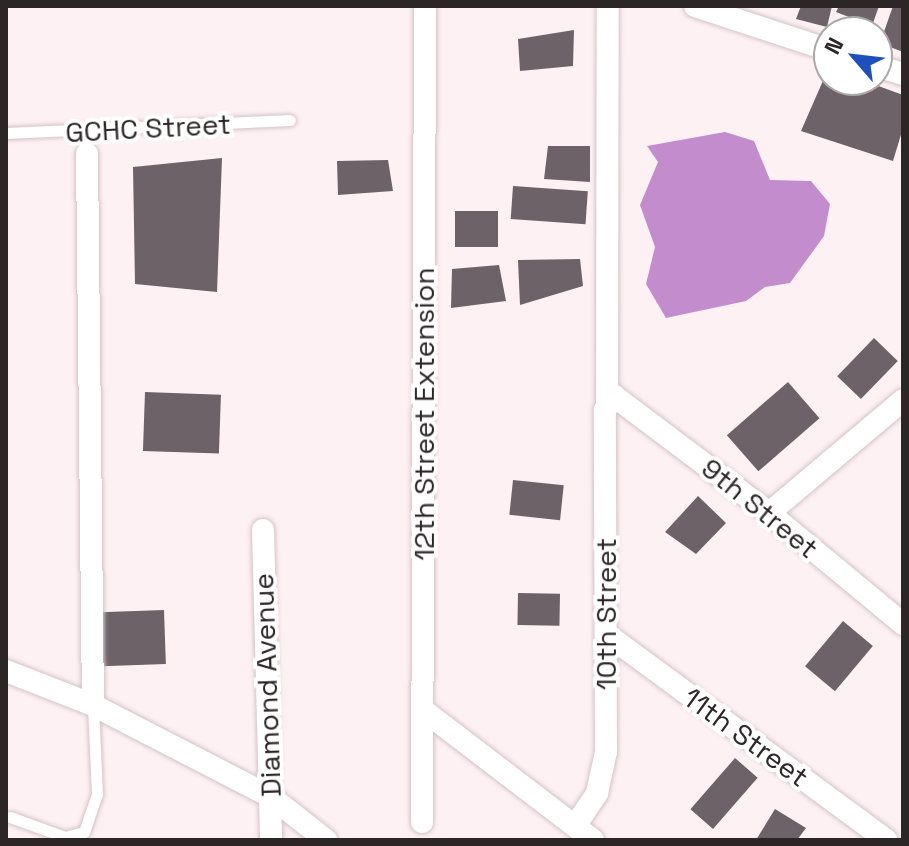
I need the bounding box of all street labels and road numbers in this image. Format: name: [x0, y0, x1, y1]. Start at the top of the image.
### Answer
street label: GCHC Street: [64, 107, 232, 149]
street label: 12th Street Extension: [407, 267, 441, 561]
street label: 9th Street: [695, 451, 825, 565]
street label: 10th Street: [589, 538, 623, 690]
street label: Diamond Avenue: [246, 572, 288, 798]
street label: 11th Street: [677, 680, 815, 794]

